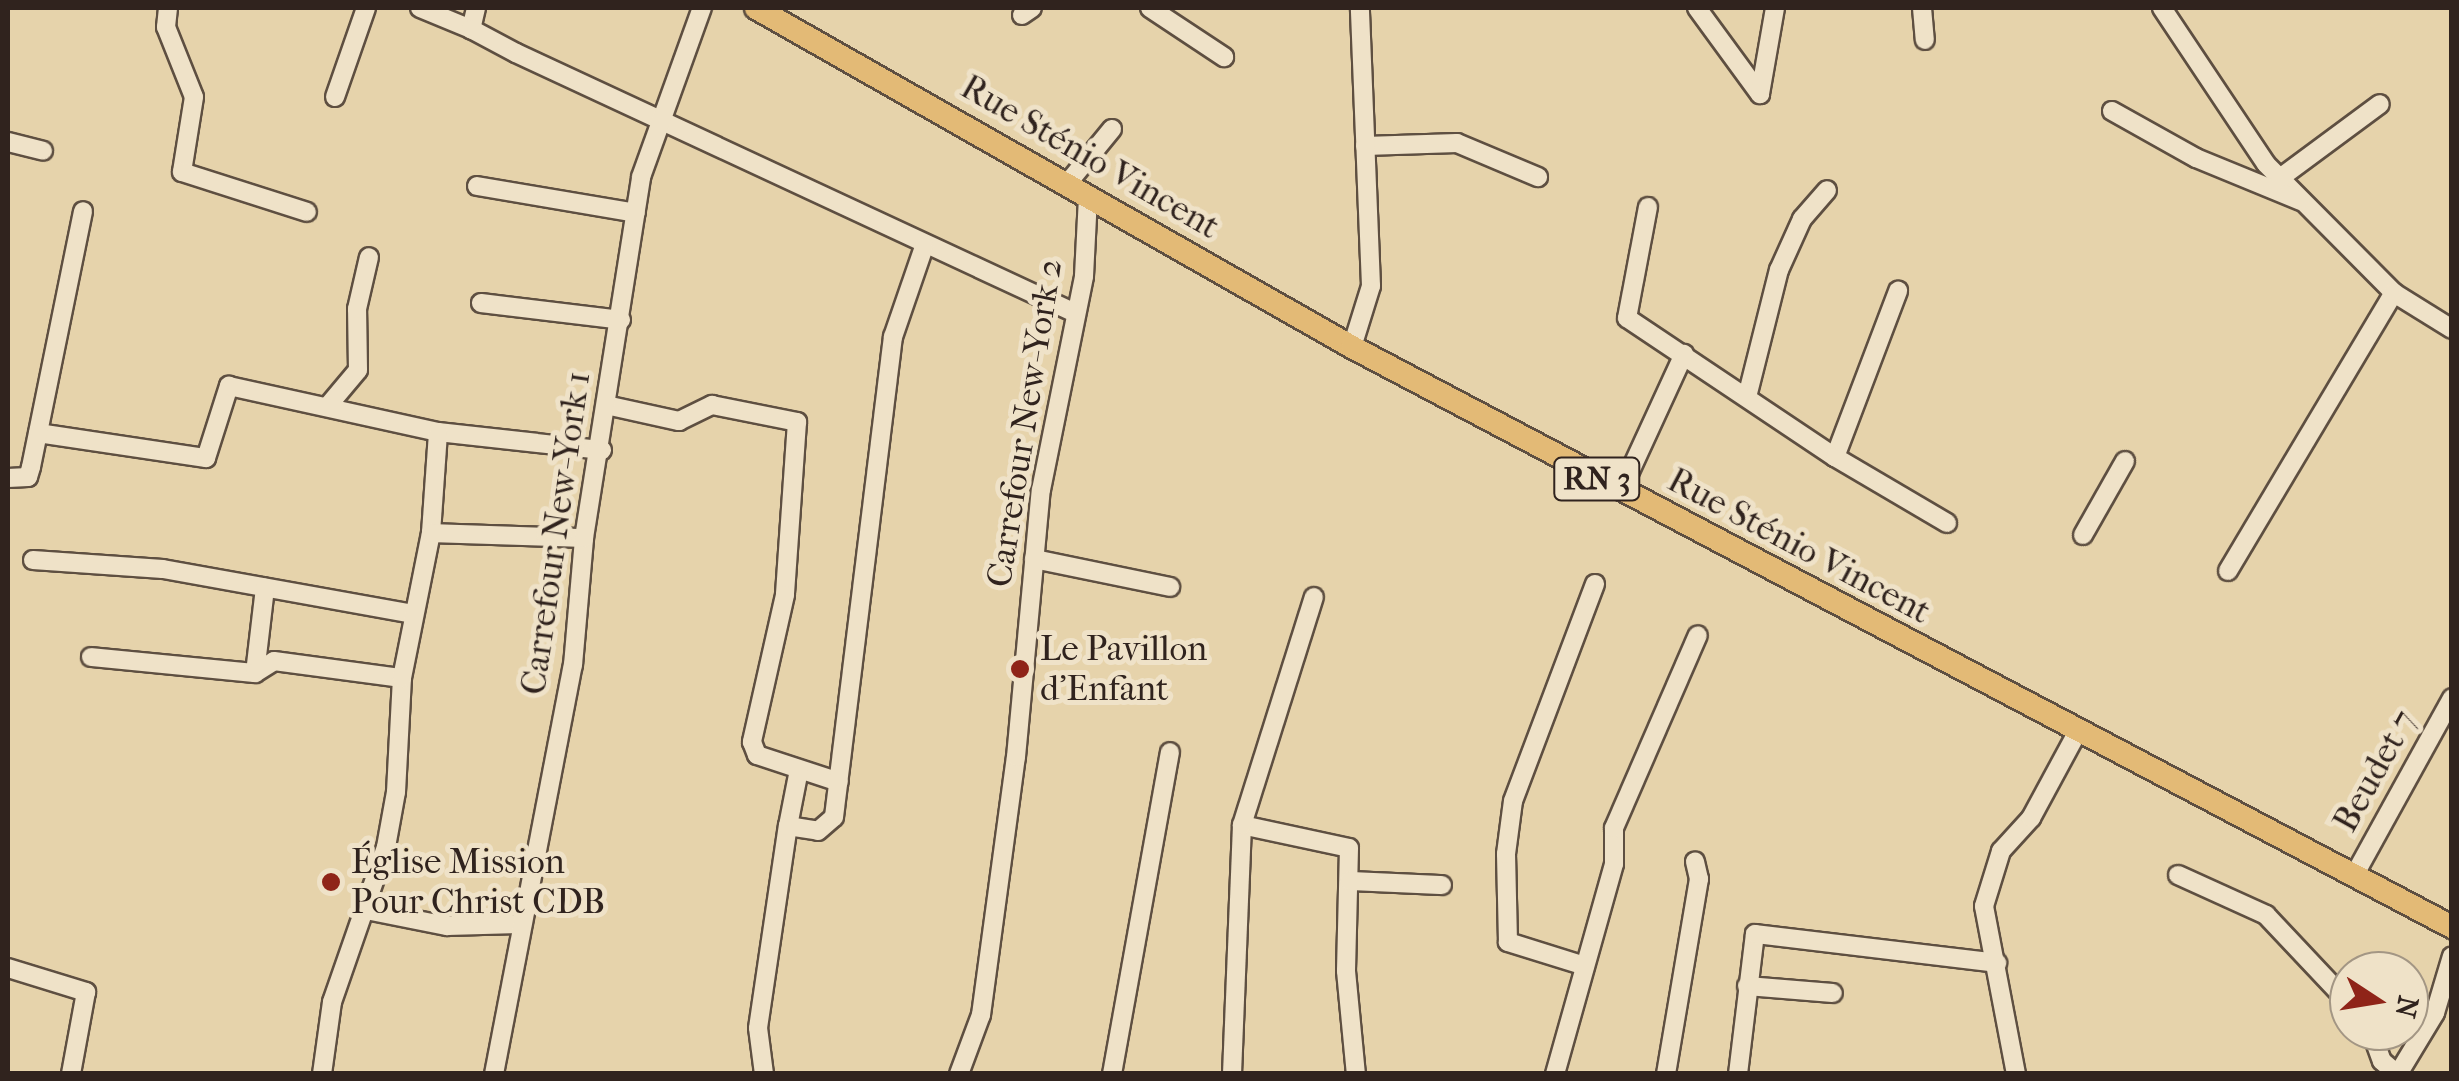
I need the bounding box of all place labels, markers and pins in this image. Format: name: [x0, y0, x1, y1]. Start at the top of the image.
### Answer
place label: Le Pavillon d'Enfant: [1040, 628, 1207, 710]
marker: Le Pavillon d'Enfant: [1009, 658, 1031, 680]
place label: Église Mission Pour Christ CDB: [351, 841, 605, 923]
marker: Église Mission Pour Christ CDB: [320, 871, 342, 893]

